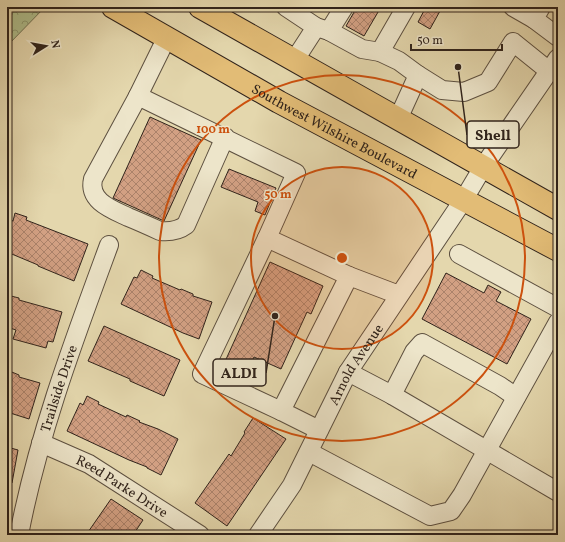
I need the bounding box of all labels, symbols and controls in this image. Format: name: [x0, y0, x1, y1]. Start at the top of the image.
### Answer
north arrow: [26, 26, 66, 66]
scale bar: [411, 26, 502, 52]
text: 50 m: [417, 33, 443, 49]
text: N: [46, 39, 62, 50]
street label: Southwest Wilshire Boulevard: [248, 80, 420, 185]
callout: Shell: [467, 121, 519, 148]
text: 100 m: [196, 122, 230, 138]
text: Shell: [475, 126, 511, 147]
text: 50 m: [264, 187, 292, 203]
centre of rings: [335, 251, 349, 265]
street label: Arnold Avenue: [325, 320, 389, 409]
street label: Trailside Drive: [37, 342, 83, 435]
callout: ALDI: [213, 359, 266, 386]
text: ALDI: [221, 364, 257, 385]
street label: Reed Parke Drive: [73, 451, 171, 523]

